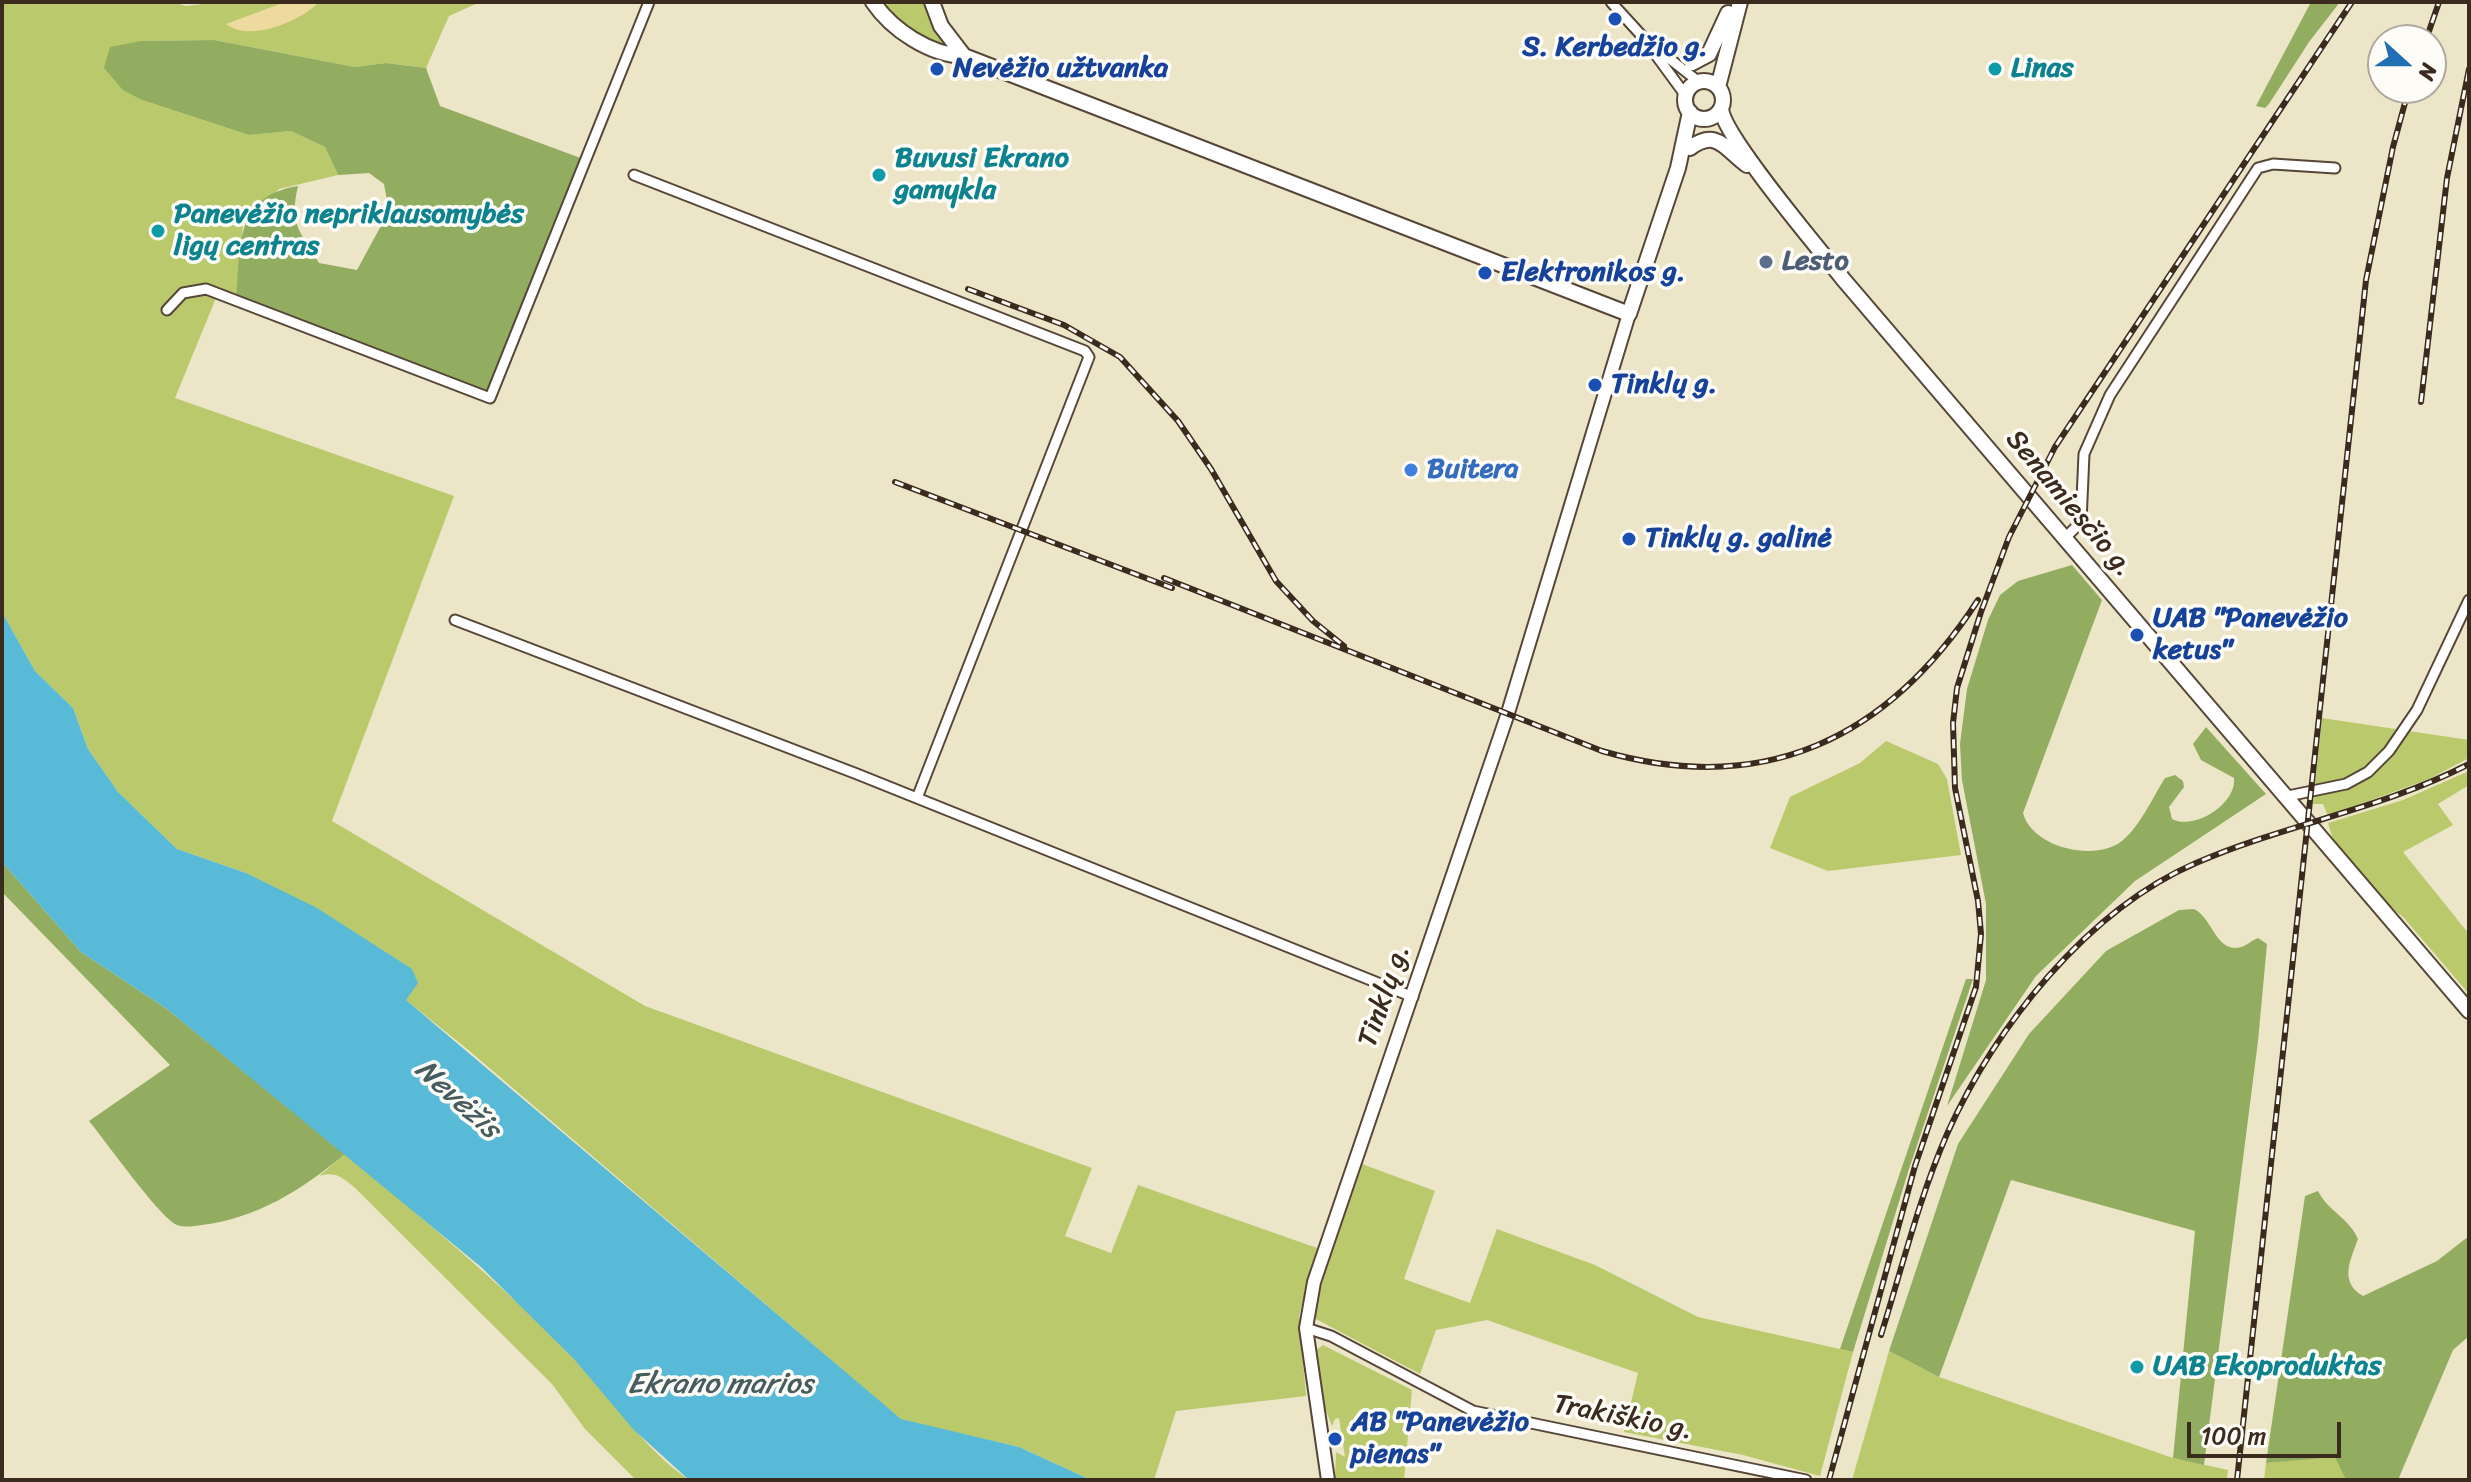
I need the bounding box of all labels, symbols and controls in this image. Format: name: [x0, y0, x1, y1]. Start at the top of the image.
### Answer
marker: S. Kerbedžio g.: [1606, 10, 1624, 28]
north arrow: [2367, 24, 2447, 104]
place label: S. Kerbedžio g.: [1522, 31, 1708, 65]
place label: Nevėžio užtvanka: [953, 52, 1168, 86]
place label: Linas: [2011, 52, 2074, 86]
text: N: [2407, 58, 2449, 86]
marker: Nevėžio užtvanka: [928, 60, 946, 78]
marker: Linas: [1986, 60, 2004, 78]
place label: Buvusi Ekrano gamykla: [895, 142, 1069, 208]
marker: Buvusi Ekrano gamykla: [870, 166, 888, 184]
place label: Panevėžio nepriklausomybės ligų centras: [174, 198, 524, 264]
marker: Panevėžio nepriklausomybės ligų centras: [149, 222, 167, 240]
place label: Lesto: [1782, 245, 1849, 279]
marker: Lesto: [1757, 253, 1775, 271]
place label: Elektronikos g.: [1501, 256, 1685, 290]
marker: Elektronikos g.: [1476, 264, 1494, 282]
place label: Tinklų g.: [1611, 368, 1717, 402]
marker: Tinklų g.: [1586, 376, 1604, 394]
street label: Senamiesčio g.: [1998, 424, 2140, 584]
place label: Buitera: [1427, 453, 1519, 487]
marker: Buitera: [1402, 461, 1420, 479]
place label: Tinklų g. galinė: [1645, 522, 1832, 556]
marker: Tinklų g. galinė: [1620, 530, 1638, 548]
place label: UAB "Panevėžio ketus": [2153, 602, 2348, 668]
marker: UAB "Panevėžio ketus": [2128, 626, 2146, 644]
street label: Tinklų g.: [1352, 940, 1418, 1052]
water label: Nevėžis: [407, 1053, 507, 1147]
place label: UAB Ekoproduktas: [2153, 1350, 2381, 1384]
marker: UAB Ekoproduktas: [2128, 1358, 2146, 1376]
water label: Ekrano marios: [627, 1367, 813, 1403]
street label: Trakiškio g.: [1551, 1388, 1695, 1448]
place label: AB "Panevėžio pienas": [1351, 1406, 1529, 1472]
scale bar: [2191, 1406, 2345, 1456]
text: 100 m: [2201, 1415, 2266, 1457]
marker: AB "Panevėžio pienas": [1326, 1430, 1344, 1448]

